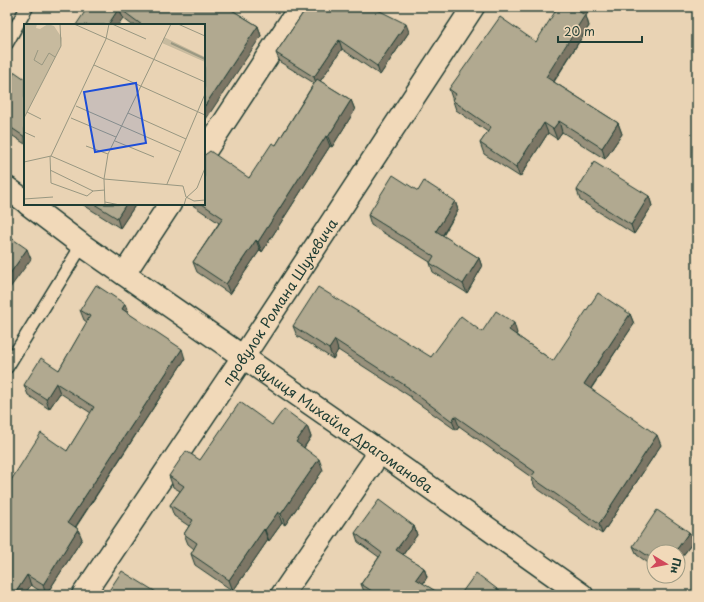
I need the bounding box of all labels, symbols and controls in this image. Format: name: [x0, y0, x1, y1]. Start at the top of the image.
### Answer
scale bar: [558, 18, 642, 44]
text: 20 m: [564, 22, 595, 40]
inset map: [24, 24, 205, 205]
street label: провулок Романа Шухевича: [216, 214, 342, 389]
street label: вулиця Михайла Драгоманова: [250, 357, 438, 497]
north arrow: [646, 544, 686, 584]
text: Пн: [667, 556, 686, 575]

